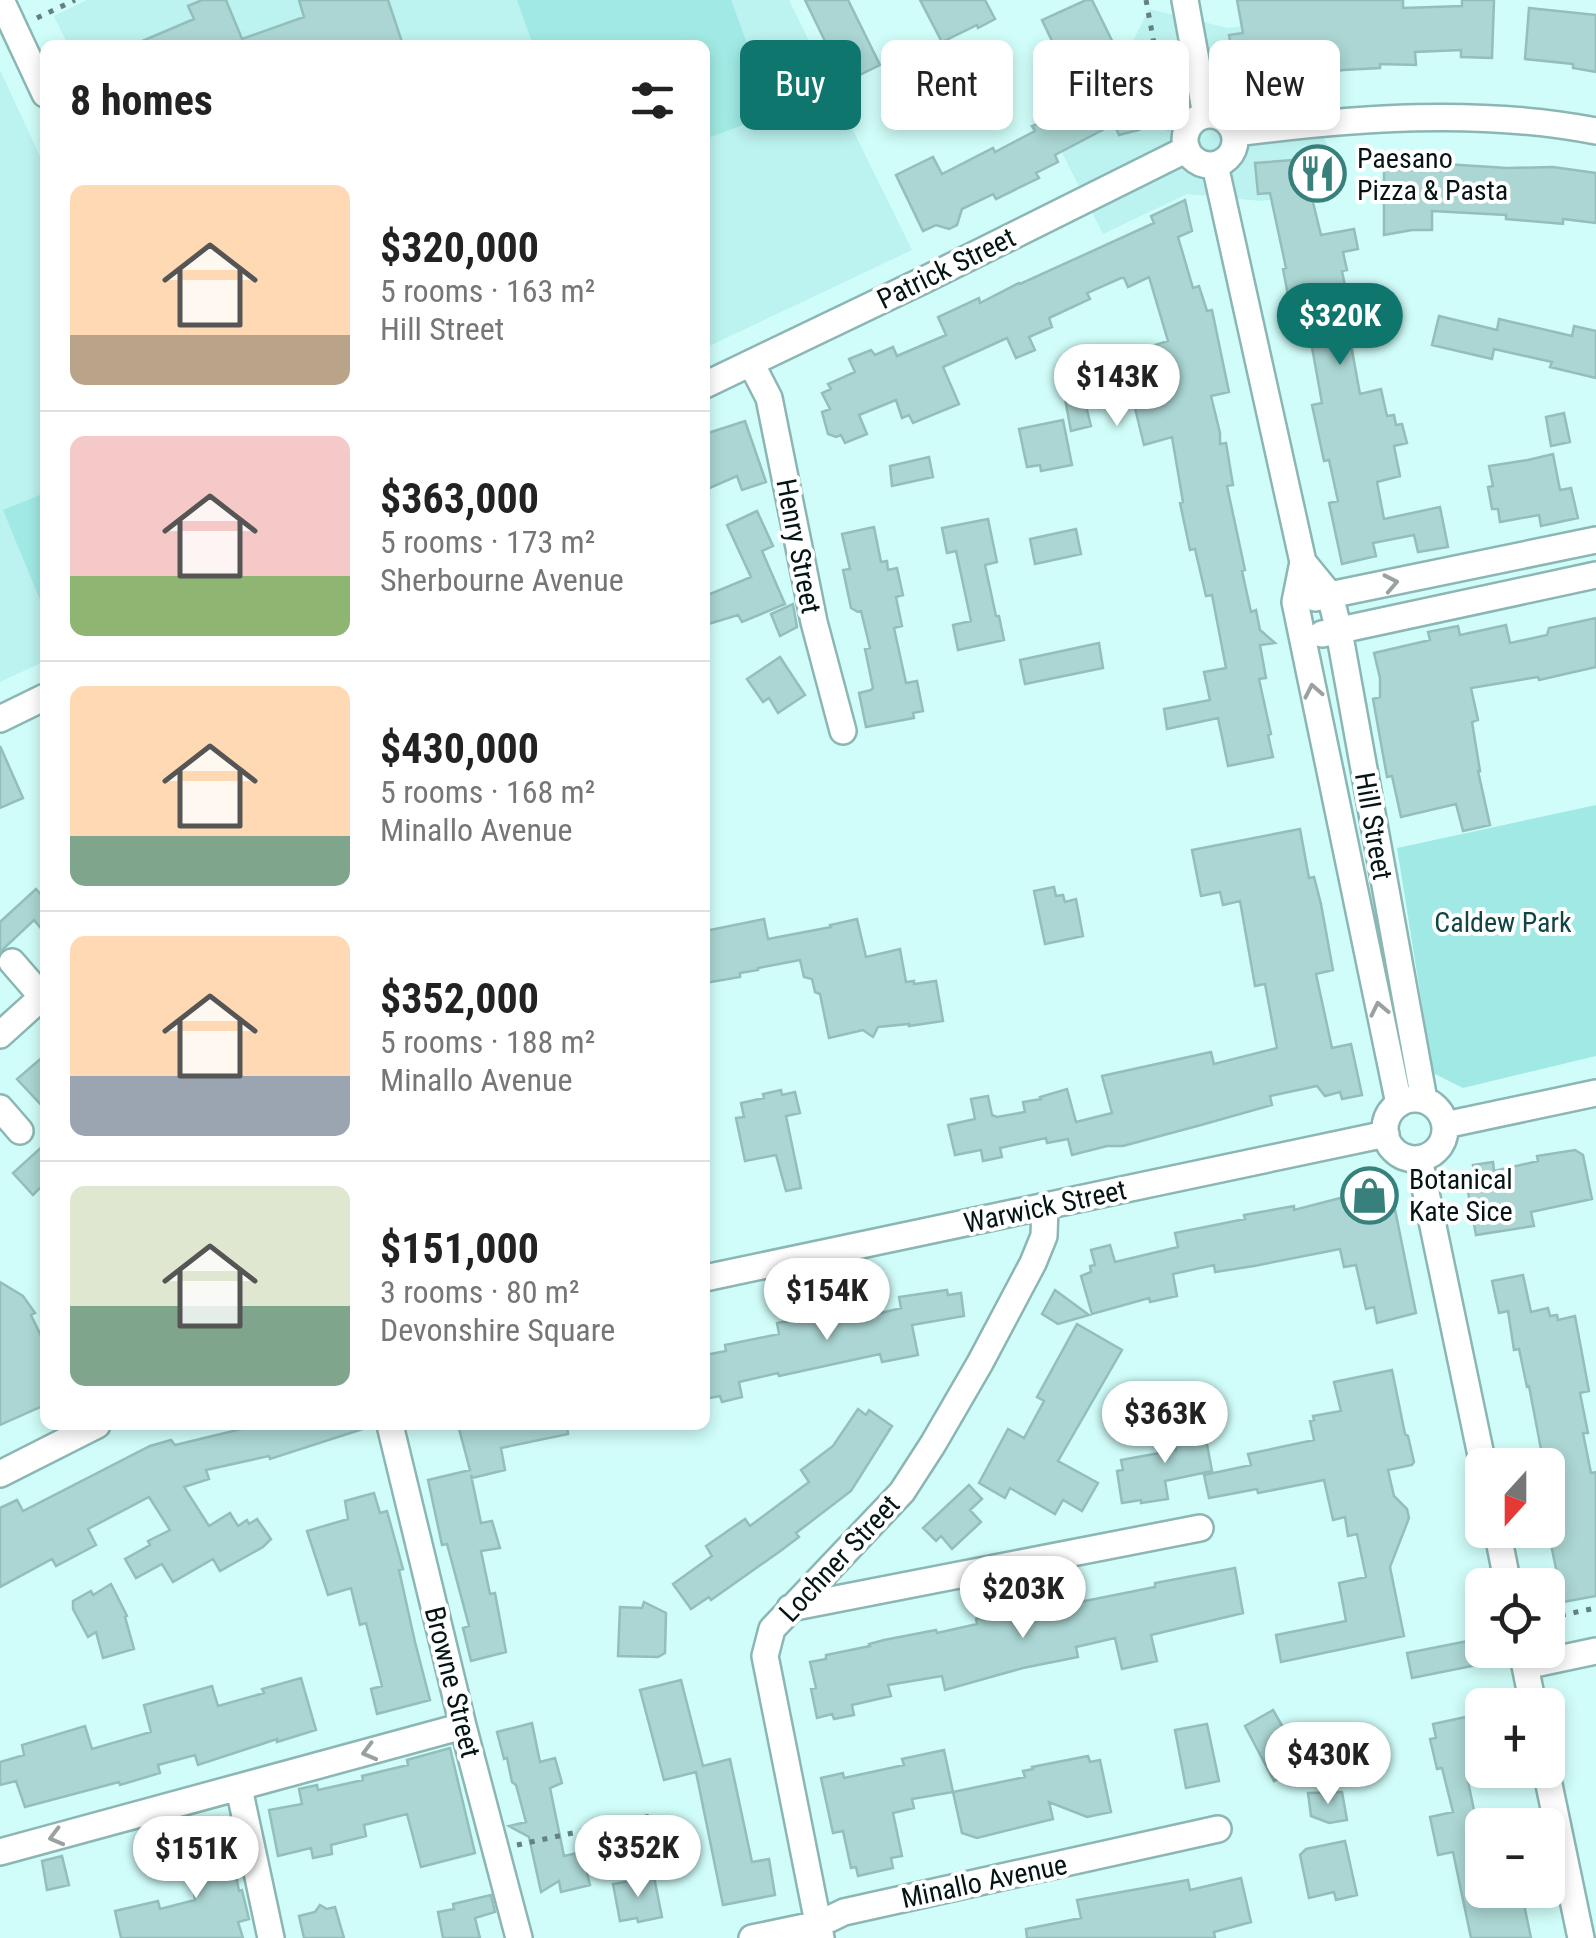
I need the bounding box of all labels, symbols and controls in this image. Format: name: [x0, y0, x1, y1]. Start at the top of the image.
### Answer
chip: Buy: [740, 40, 861, 130]
chip: Rent: [881, 40, 1013, 130]
chip: Filters: [1033, 40, 1189, 130]
chip: New: [1209, 40, 1340, 130]
icon: filters: [625, 73, 680, 128]
text: 8 homes: [70, 76, 213, 125]
place label: Paesano Pizza & Pasta: [1357, 142, 1508, 207]
restaurant icon: Paesano Pizza & Pasta: [1288, 144, 1348, 204]
street label: Patrick Street: [872, 221, 1021, 316]
text: $320,000: [380, 223, 539, 272]
icon: home: [150, 225, 270, 345]
text: 5 rooms · 163 m²: [380, 272, 595, 310]
pin: $320K: [1270, 283, 1410, 368]
text: $320K: [1299, 296, 1381, 334]
text: Hill Street: [380, 310, 504, 348]
pin: $143K: [1047, 344, 1187, 429]
text: $143K: [1076, 357, 1158, 395]
text: $363,000: [380, 474, 539, 523]
icon: home: [150, 476, 270, 596]
street label: Henry Street: [769, 476, 828, 616]
text: 5 rooms · 173 m²: [380, 523, 595, 561]
text: Sherbourne Avenue: [380, 561, 624, 599]
one-way arrow: [1383, 573, 1399, 594]
one-way arrow: [1304, 682, 1325, 699]
text: $430,000: [380, 724, 539, 773]
icon: home: [150, 726, 270, 846]
street label: Hill Street: [1348, 770, 1399, 882]
text: 5 rooms · 168 m²: [380, 773, 595, 811]
text: Minallo Avenue: [380, 811, 573, 849]
park label: Caldew Park: [1434, 906, 1572, 939]
text: $352,000: [380, 974, 539, 1023]
icon: home: [150, 976, 270, 1096]
one-way arrow: [1369, 1001, 1390, 1018]
text: 5 rooms · 188 m²: [380, 1023, 595, 1061]
text: Minallo Avenue: [380, 1061, 573, 1099]
place label: Botanical Kate Sice: [1409, 1163, 1513, 1228]
shop icon: Botanical Kate Sice: [1340, 1165, 1400, 1225]
street label: Warwick Street: [961, 1173, 1129, 1240]
text: $151,000: [380, 1224, 539, 1273]
icon: home: [150, 1226, 270, 1346]
pin: $154K: [757, 1258, 897, 1343]
text: $154K: [786, 1271, 868, 1309]
text: 3 rooms · 80 m²: [380, 1273, 579, 1311]
text: Devonshire Square: [380, 1311, 615, 1349]
pin: $363K: [1095, 1381, 1235, 1466]
text: $363K: [1124, 1394, 1206, 1432]
north arrow: [1465, 1448, 1565, 1548]
map controls: [1465, 1448, 1565, 1908]
street label: Lochner Street: [772, 1488, 906, 1629]
pin: $203K: [953, 1556, 1093, 1641]
button: locate: [1465, 1568, 1565, 1668]
text: $203K: [982, 1569, 1064, 1607]
street label: Browne Street: [418, 1603, 487, 1761]
button: +: [1465, 1688, 1565, 1788]
pin: $430K: [1258, 1722, 1398, 1807]
text: $430K: [1287, 1735, 1369, 1773]
one-way arrow: [361, 1740, 378, 1761]
button: −: [1465, 1808, 1565, 1908]
pin: $352K: [568, 1815, 708, 1900]
pin: $151K: [126, 1816, 266, 1901]
one-way arrow: [48, 1826, 65, 1847]
text: $352K: [597, 1828, 679, 1866]
text: $151K: [155, 1829, 237, 1867]
street label: Minallo Avenue: [898, 1848, 1070, 1915]

